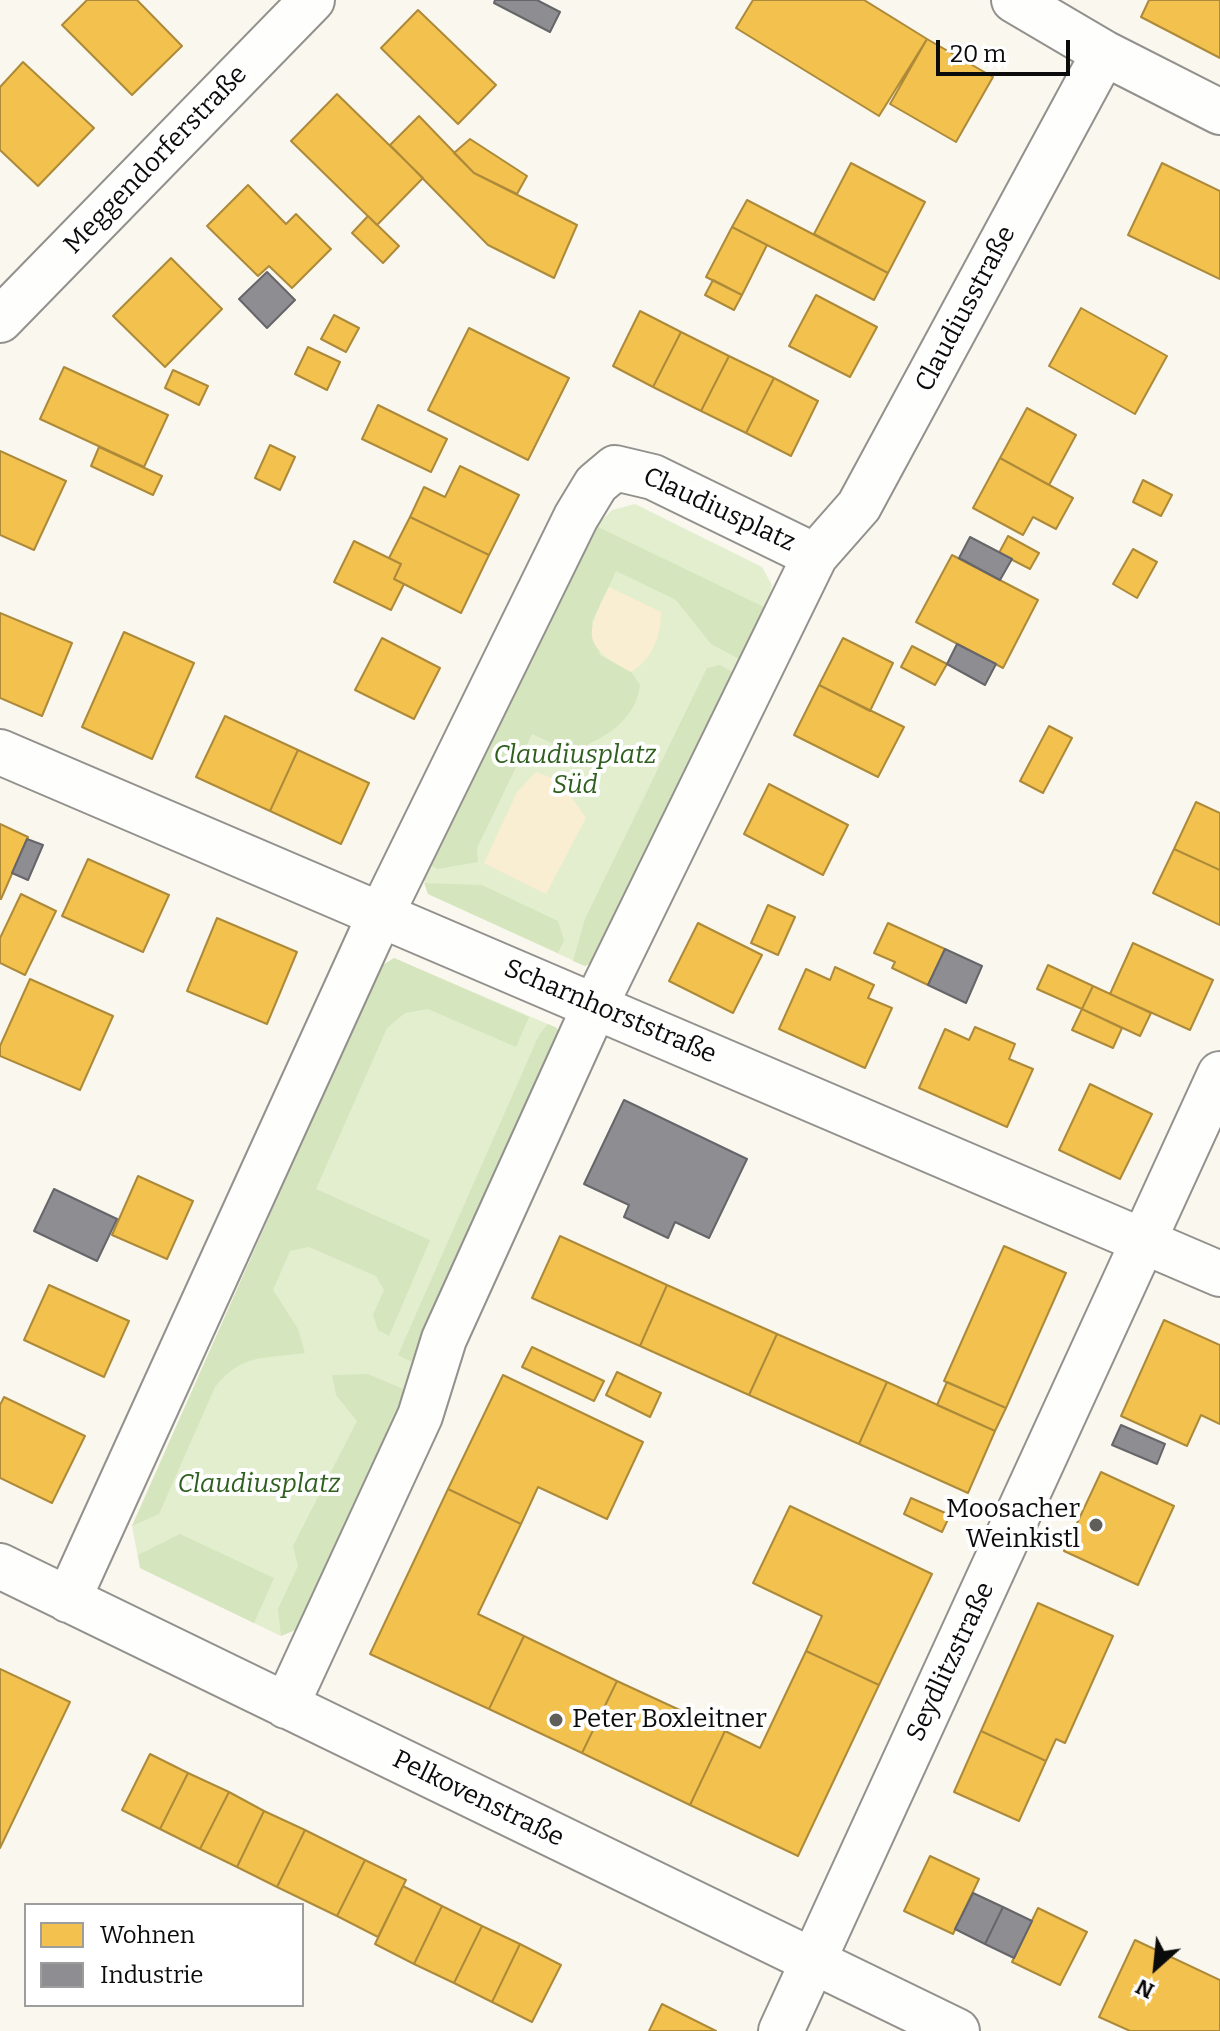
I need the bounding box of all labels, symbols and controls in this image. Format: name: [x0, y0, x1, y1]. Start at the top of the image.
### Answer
scale bar: [940, 24, 1074, 74]
text: 20 m: [950, 40, 1006, 68]
street label: Meggendorferstraße: [58, 59, 254, 261]
street label: Claudiusstraße: [909, 221, 1023, 397]
street label: Claudiusplatz: [638, 461, 800, 559]
park label: Claudiusplatz Süd: [493, 740, 657, 802]
street label: Scharnhorststraße: [499, 953, 721, 1071]
park label: Claudiusplatz: [177, 1469, 341, 1501]
place label: Moosacher Weinkistl: [946, 1494, 1080, 1556]
marker: Moosacher Weinkistl: [1087, 1516, 1105, 1534]
street label: Seydlitzstraße: [901, 1577, 1001, 1747]
place label: Peter Boxleitner: [572, 1704, 767, 1736]
marker: Peter Boxleitner: [547, 1711, 565, 1729]
street label: Pelkovenstraße: [387, 1744, 569, 1854]
legend: [24, 1903, 304, 2007]
text: Wohnen: [100, 1921, 195, 1949]
north arrow: [1116, 1927, 1196, 2007]
text: Industrie: [100, 1961, 203, 1989]
text: N: [1131, 1973, 1159, 2005]

